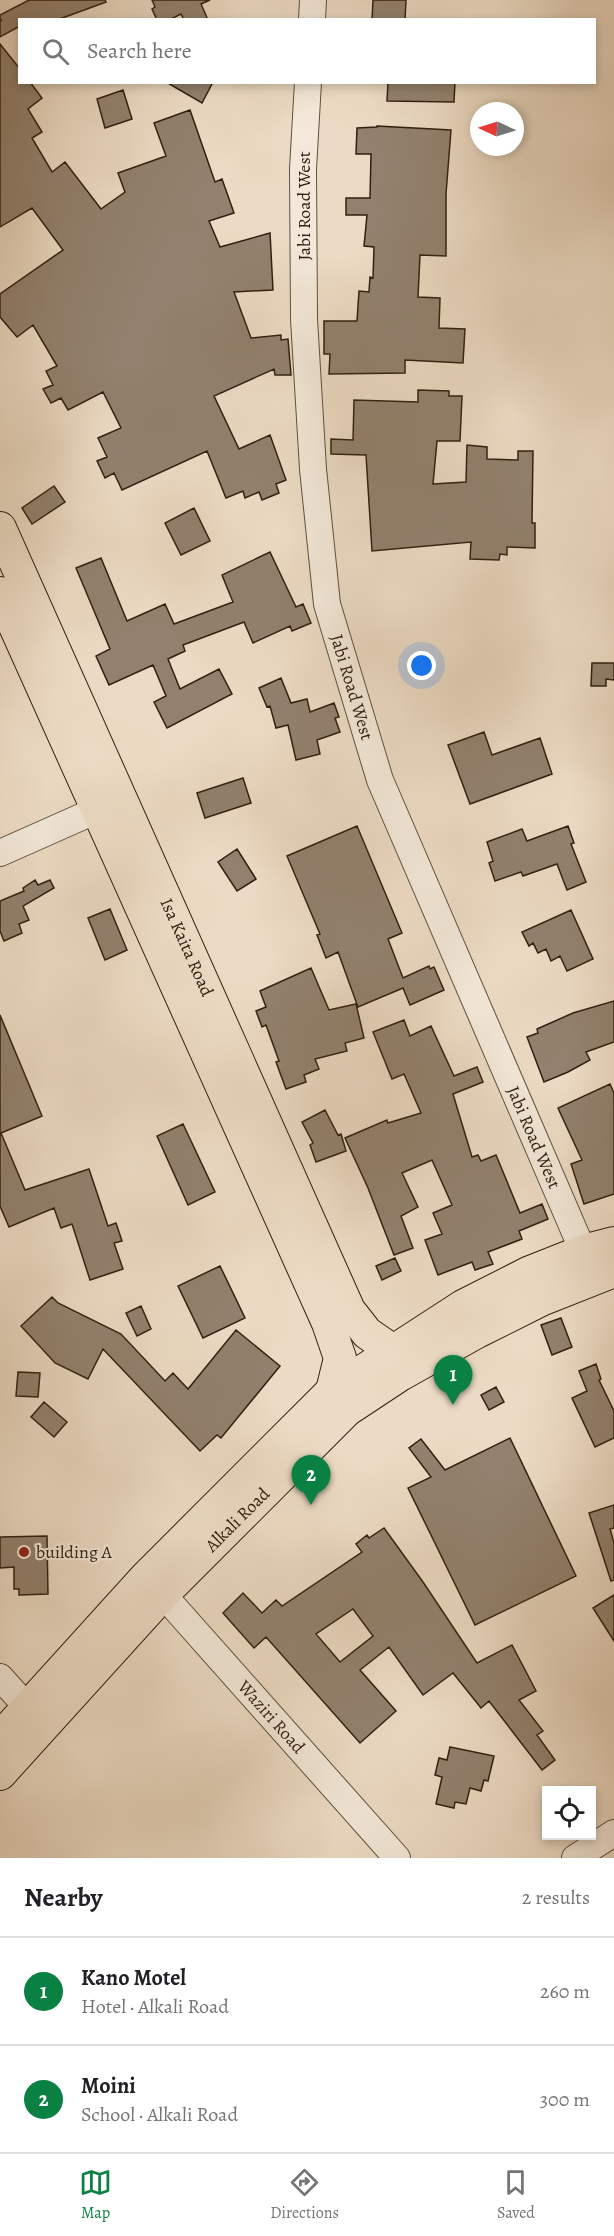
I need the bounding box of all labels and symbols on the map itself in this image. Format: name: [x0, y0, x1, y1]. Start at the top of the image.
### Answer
north arrow: [470, 102, 524, 156]
street label: Jabi Road West: [292, 151, 316, 261]
street label: Jabi Road West: [325, 631, 379, 743]
your location: [407, 651, 436, 680]
street label: Isa Kaita Road: [155, 894, 220, 1000]
street label: Jabi Road West: [501, 1082, 567, 1192]
pin: 1: [434, 1356, 472, 1405]
pin: 2: [292, 1456, 330, 1505]
street label: Alkali Road: [199, 1482, 275, 1558]
place label: building A: [36, 1540, 113, 1564]
marker: building A: [17, 1545, 31, 1559]
street label: Waziri Road: [232, 1674, 311, 1759]

